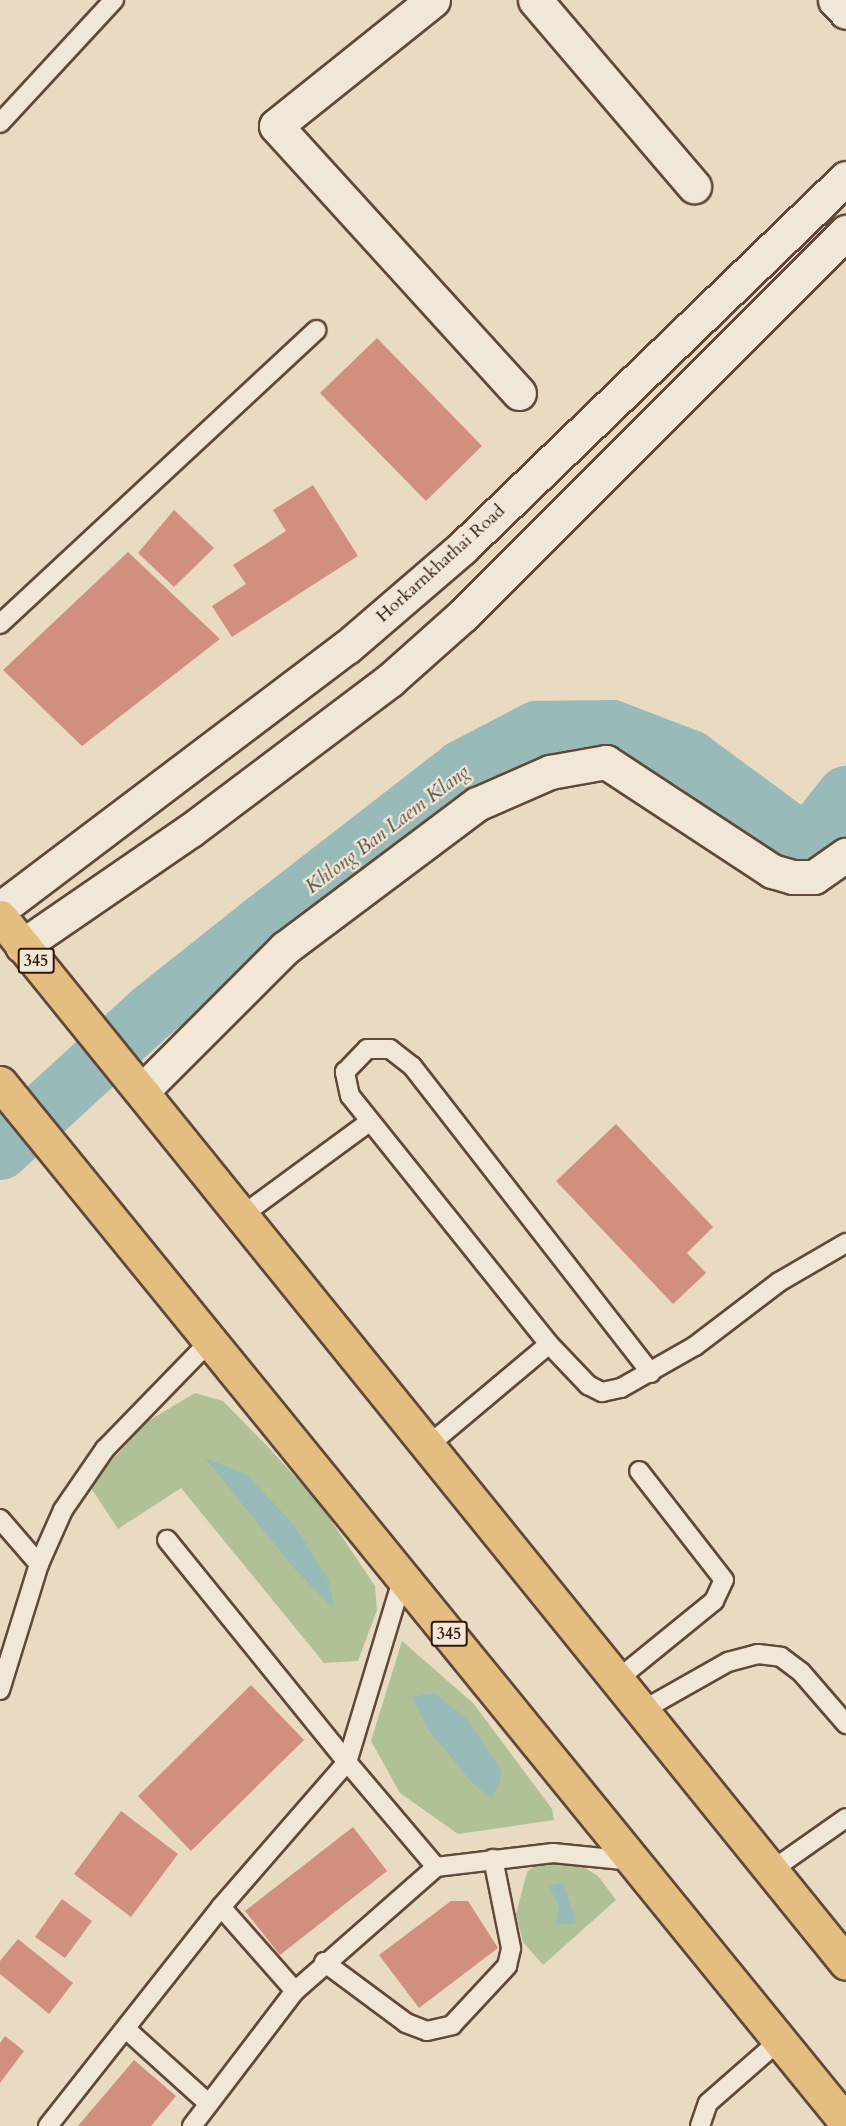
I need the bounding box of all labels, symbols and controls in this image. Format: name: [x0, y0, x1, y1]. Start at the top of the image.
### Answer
street label: Horkarnkhathai Road: [372, 501, 510, 627]
water label: Khlong Ban Laem Klang: [300, 759, 474, 899]
road number: 345: [16, 948, 56, 974]
road number: 345: [430, 1621, 468, 1647]

